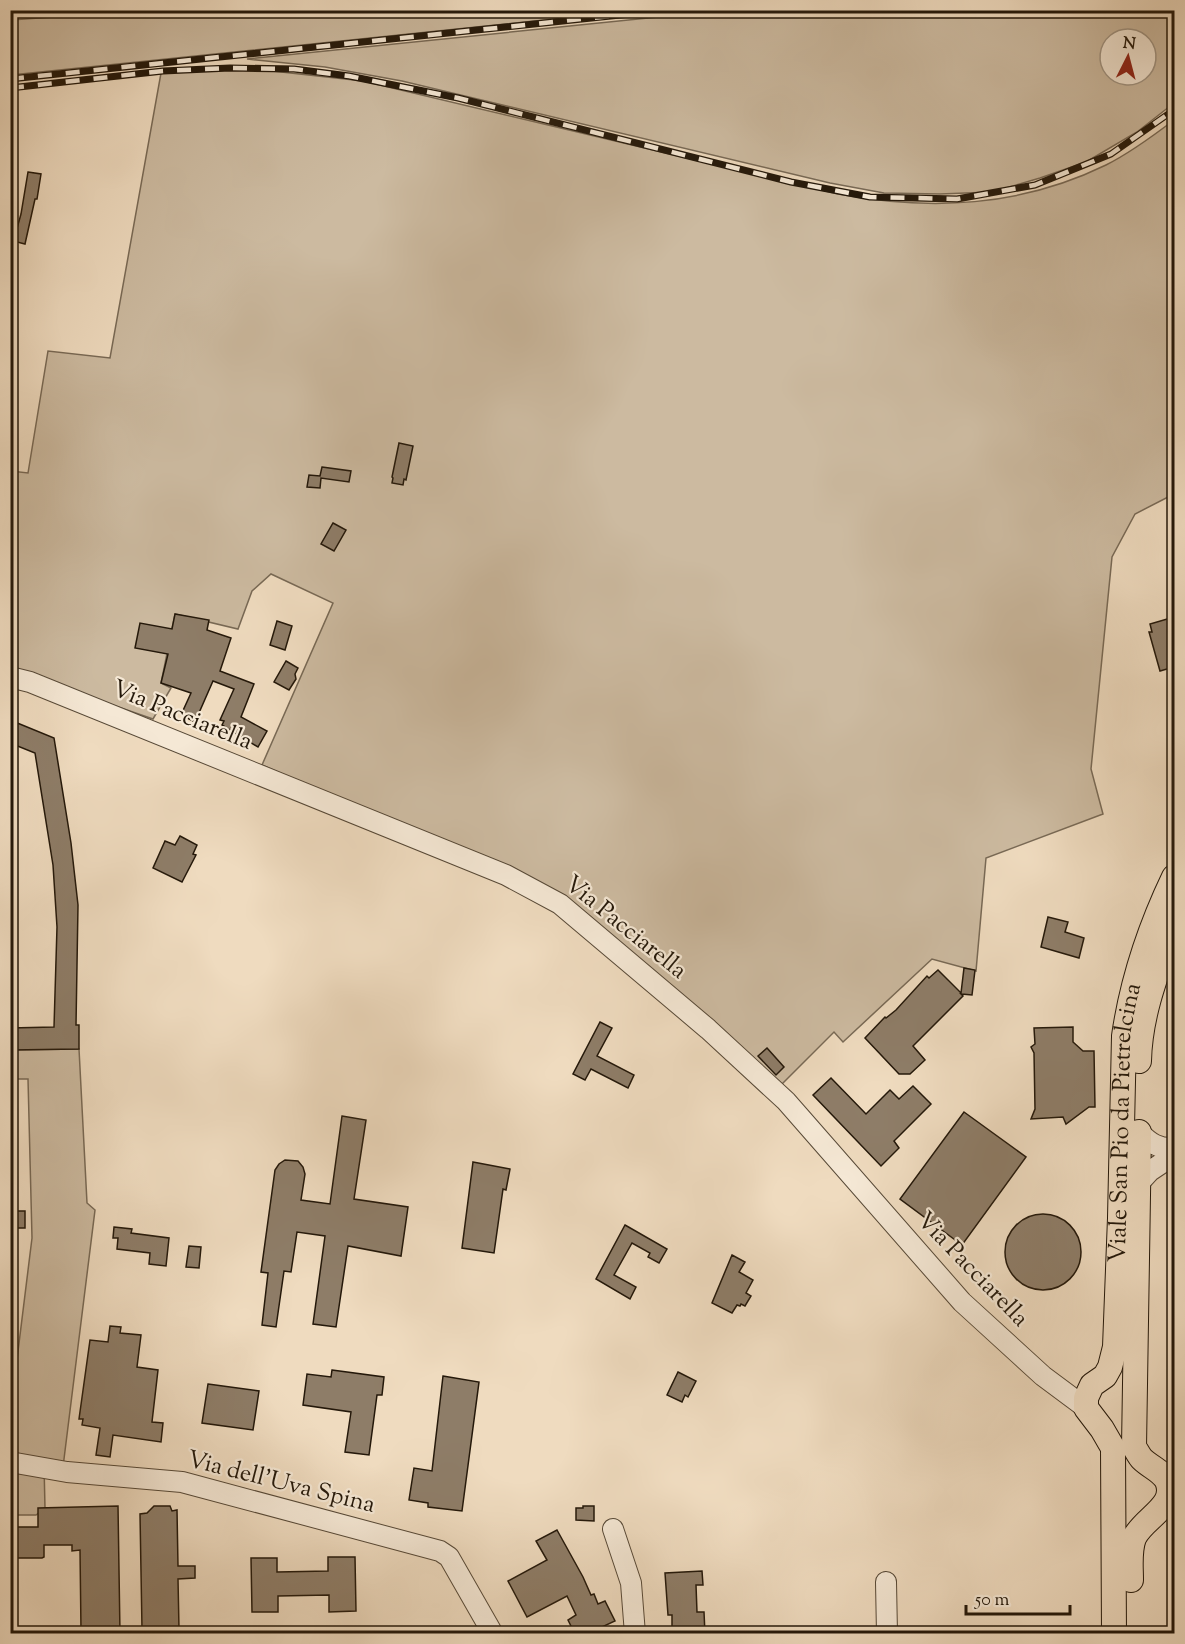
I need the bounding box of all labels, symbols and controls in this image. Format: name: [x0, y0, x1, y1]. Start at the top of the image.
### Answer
north arrow: [1098, 27, 1158, 87]
text: N: [1122, 32, 1137, 57]
street label: Via Pacciarella: [107, 672, 257, 760]
street label: Via Pacciarella: [557, 868, 693, 988]
street label: Viale San Pio da Pietrelcina: [1101, 980, 1151, 1263]
street label: Via Pacciarella: [908, 1205, 1036, 1335]
street label: Via dell'Uva Spina: [183, 1443, 379, 1523]
scale bar: [966, 1578, 1070, 1616]
text: 50 m: [974, 1588, 1010, 1614]

